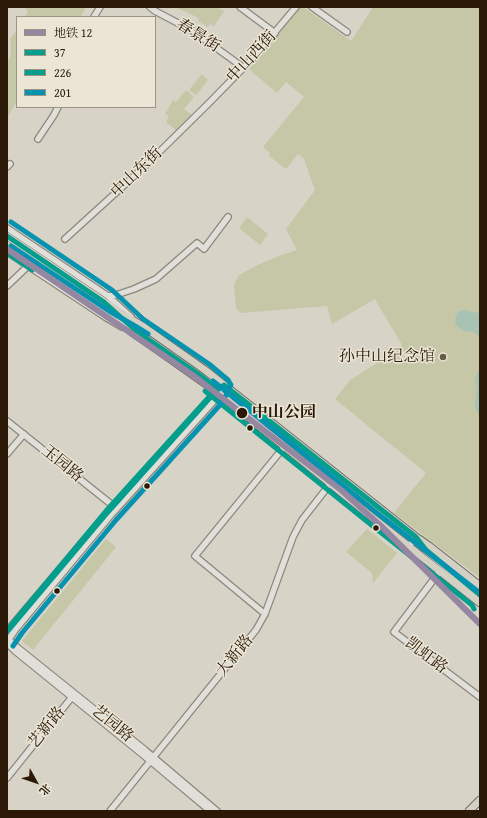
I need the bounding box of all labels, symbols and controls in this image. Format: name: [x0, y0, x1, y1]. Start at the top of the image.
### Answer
street label: 春景街: [173, 15, 223, 57]
legend: [16, 16, 156, 108]
text: 地铁 12: [54, 24, 92, 41]
street label: 中山西街: [223, 27, 281, 87]
text: 37: [54, 44, 66, 61]
text: 226: [54, 64, 71, 81]
text: 201: [54, 84, 71, 101]
street label: 中山东街: [107, 144, 167, 202]
place label: 孙中山纪念馆: [339, 347, 435, 367]
marker: 孙中山纪念馆: [438, 352, 448, 362]
place label: 中山公园: [252, 403, 316, 423]
marker: 中山公园: [235, 406, 249, 420]
unlabelled marker: [245, 423, 255, 433]
street label: 玉园路: [37, 441, 87, 487]
unlabelled marker: [142, 481, 152, 491]
unlabelled marker: [371, 523, 381, 533]
unlabelled marker: [52, 586, 62, 596]
street label: 大新路: [212, 631, 258, 681]
street label: 凯虹路: [401, 634, 451, 678]
street label: 艺园路: [87, 701, 137, 747]
street label: 艺新路: [24, 703, 70, 753]
north arrow: [16, 762, 56, 802]
text: 北: [36, 780, 55, 799]

